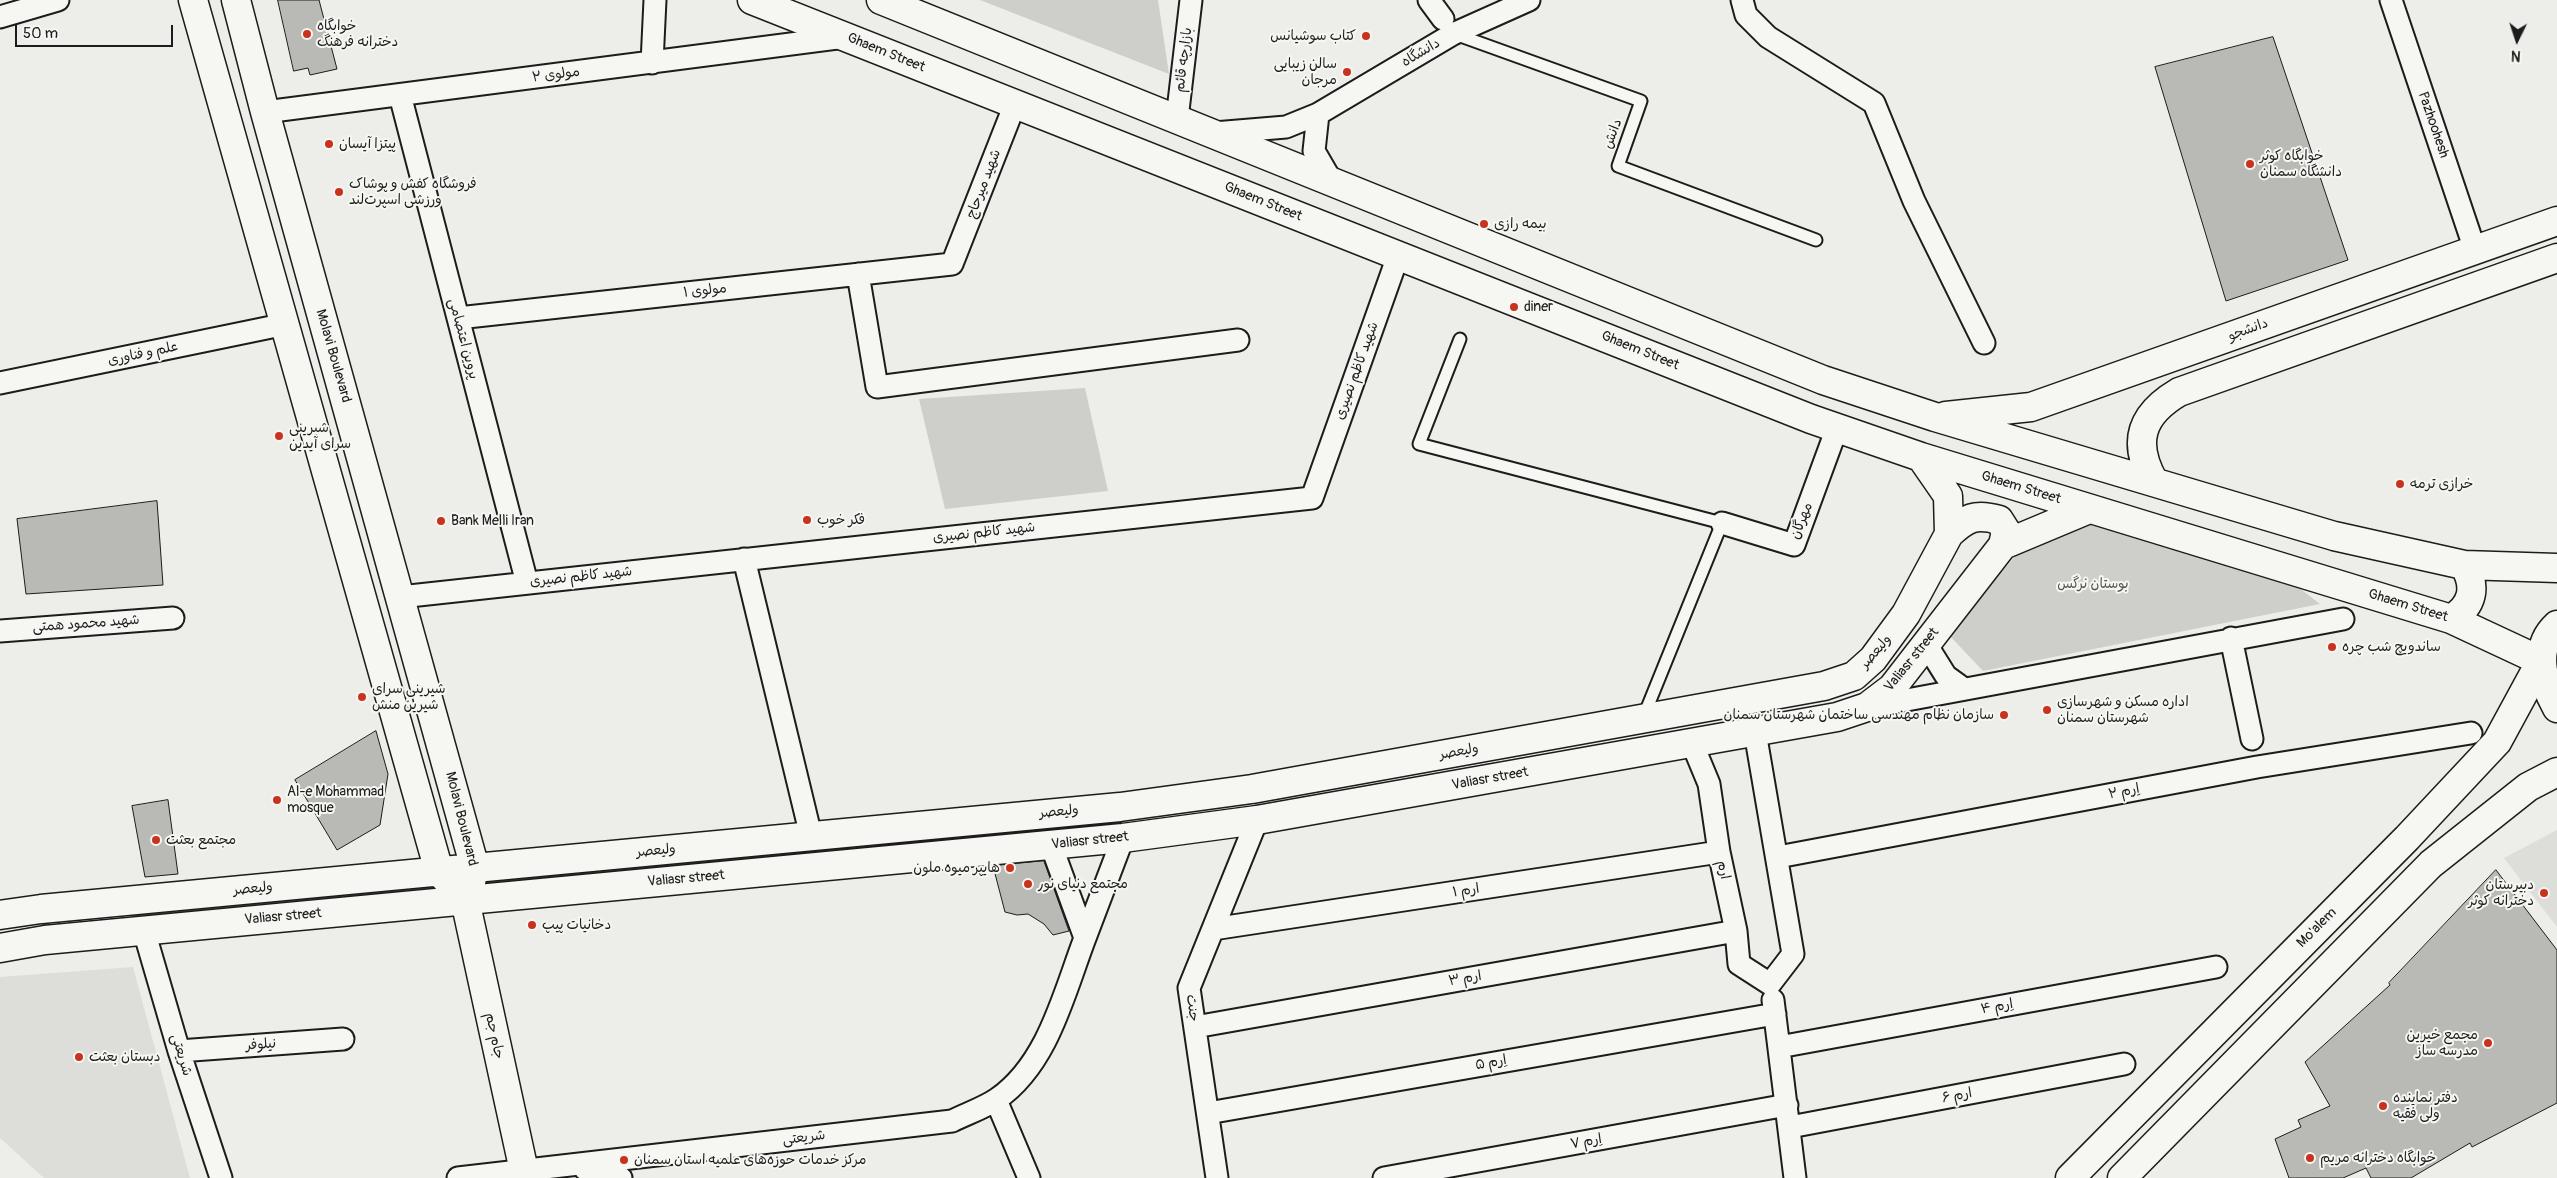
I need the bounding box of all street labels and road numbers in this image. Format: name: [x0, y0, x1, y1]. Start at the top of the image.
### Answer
street label: بازارچه قائم: [1172, 27, 1196, 93]
street label: Ghaem Street: [845, 30, 927, 76]
street label: دانشگاه: [1399, 35, 1443, 71]
street label: مولوی ۲: [531, 64, 581, 86]
street label: Pazhoohesh: [2414, 90, 2452, 160]
street label: دانش: [1600, 117, 1626, 151]
street label: شهید میرحاج: [963, 147, 1005, 221]
street label: Ghaem Street: [1222, 179, 1304, 225]
street label: مولوی ۱: [682, 280, 728, 302]
street label: پروین اعتصامی: [444, 297, 482, 381]
street label: Molavi Boulevard: [312, 307, 354, 405]
street label: دانشجو: [2226, 315, 2270, 345]
street label: شهید کاظم نصیری: [1332, 320, 1382, 422]
street label: Ghaem Street: [1599, 328, 1681, 374]
street label: علم و فناوری: [106, 338, 180, 370]
street label: Ghaem Street: [1979, 468, 2063, 508]
street label: مهرگان: [1787, 500, 1817, 542]
street label: شهید کاظم نصیری: [932, 519, 1036, 547]
street label: شهید کاظم نصیری: [529, 563, 633, 591]
street label: Ghaem Street: [2366, 586, 2450, 626]
street label: شهید محمود همتی: [32, 612, 140, 636]
street label: Valiasr street: [1881, 625, 1943, 695]
street label: ولیعصر: [1857, 632, 1895, 672]
street label: ولیعصر: [1438, 740, 1480, 764]
street label: Valiasr street: [1450, 764, 1530, 794]
street label: Molavi Boulevard: [441, 770, 481, 868]
street label: اِرم ۲: [2107, 781, 2141, 803]
street label: ولیعصر: [1039, 802, 1079, 822]
street label: Valiasr street: [1051, 829, 1129, 853]
street label: ولیعصر: [636, 841, 676, 861]
street label: ارم: [1713, 859, 1733, 881]
street label: Valiasr street: [647, 867, 725, 891]
street label: ولیعصر: [233, 879, 273, 899]
street label: ارم ۱: [1451, 881, 1481, 901]
street label: Valiasr street: [244, 905, 322, 929]
street label: Mo'alem: [2294, 905, 2340, 951]
street label: ارم ۳: [1447, 968, 1483, 990]
street label: جنت: [1182, 993, 1202, 1023]
street label: اِرم ۴: [1980, 996, 2014, 1018]
street label: جام جم: [481, 1011, 507, 1061]
street label: شریعتی: [167, 1032, 195, 1078]
street label: نیلوفر: [245, 1036, 277, 1054]
street label: اِرم ۵: [1474, 1052, 1508, 1074]
street label: ارم ۶: [1940, 1085, 1974, 1107]
street label: شریعتی: [782, 1127, 826, 1149]
street label: اِرم ۷: [1569, 1131, 1603, 1153]

